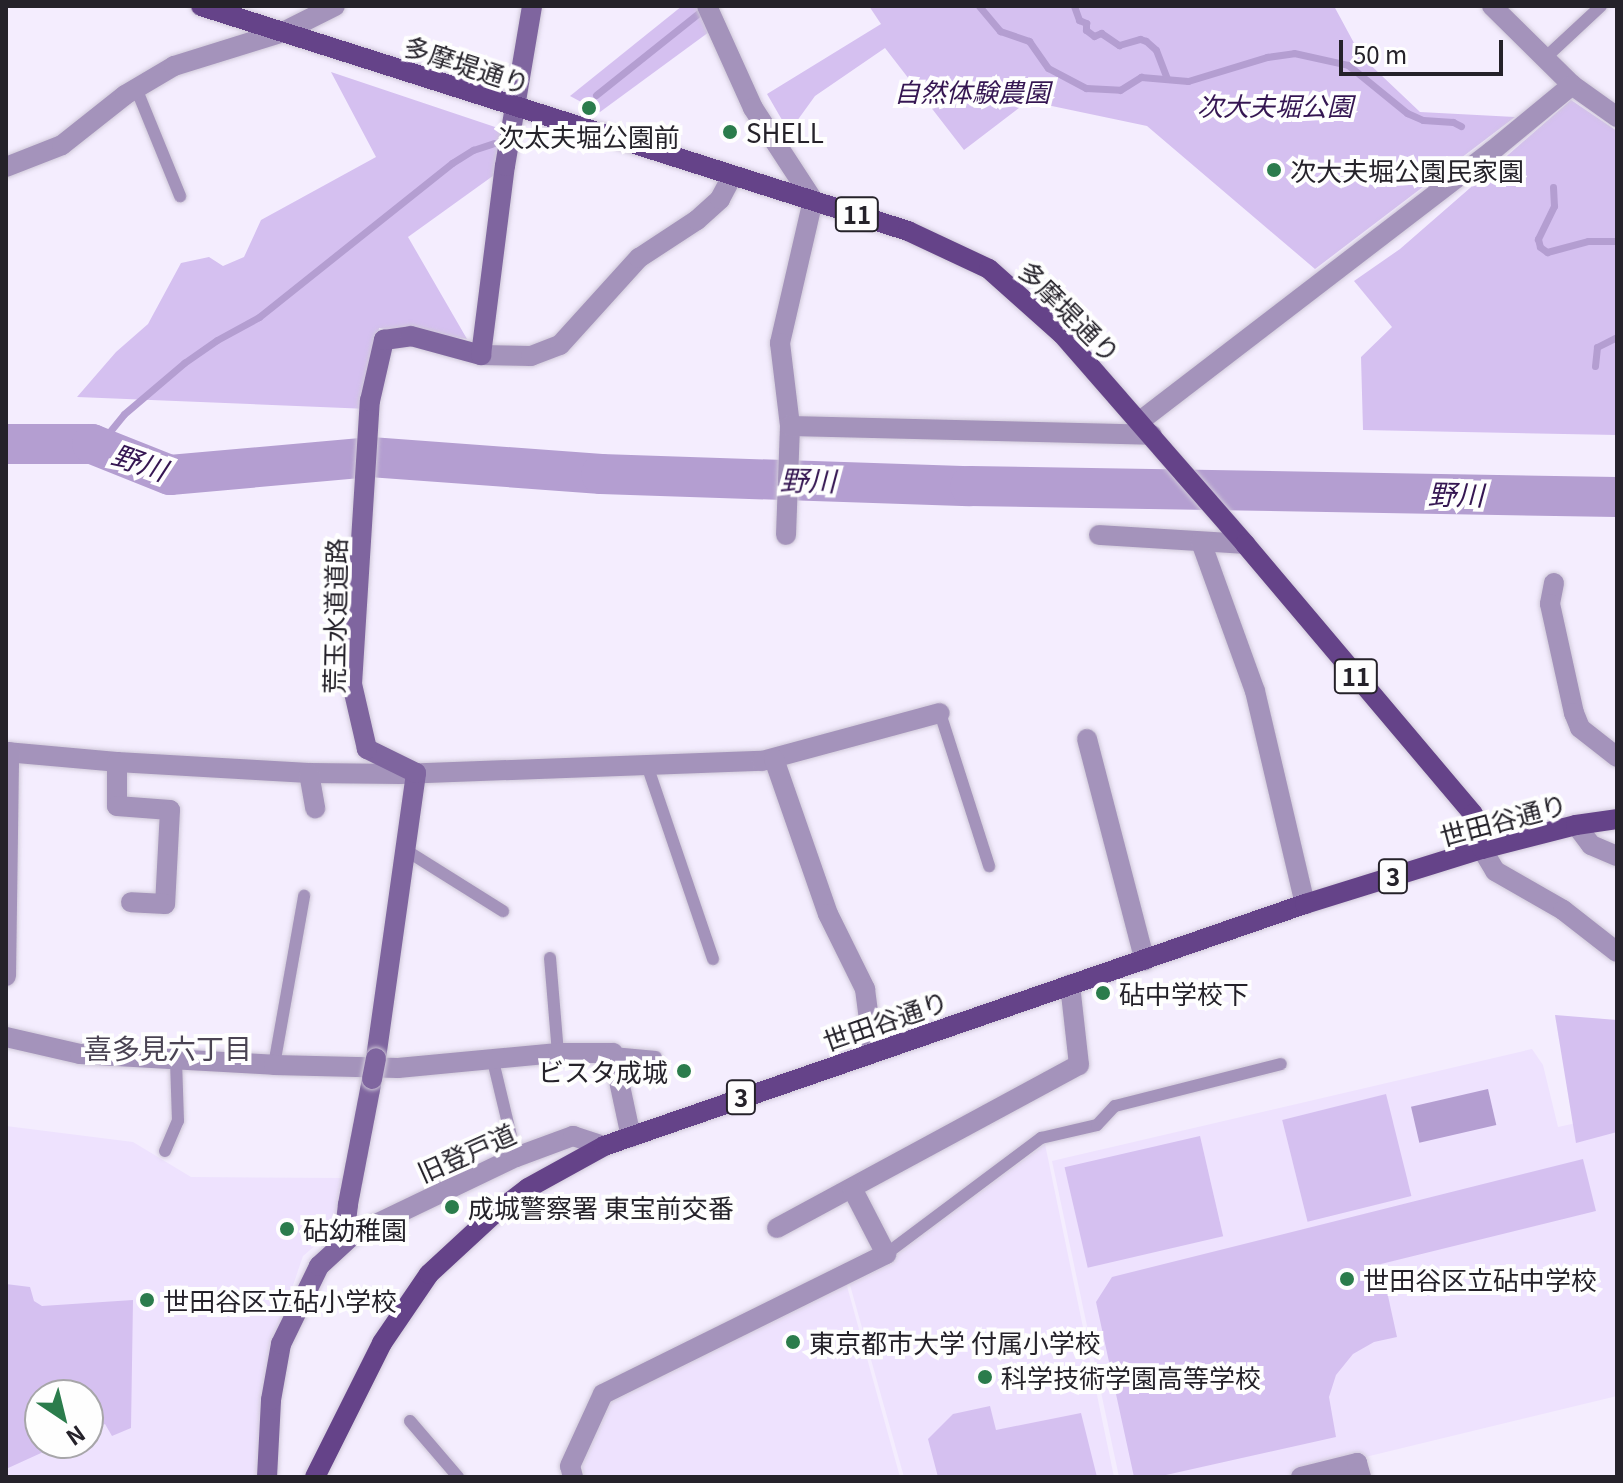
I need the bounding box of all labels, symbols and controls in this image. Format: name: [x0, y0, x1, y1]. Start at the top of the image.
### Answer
scale bar: [1343, 24, 1507, 74]
street label: 多摩堤通り: [400, 29, 534, 99]
text: 50 m: [1353, 36, 1407, 71]
park label: 自然体験農園: [894, 75, 1050, 107]
park label: 次大夫堀公園: [1197, 89, 1353, 121]
marker: 次太夫堀公園前: [580, 99, 598, 117]
place label: SHELL: [746, 116, 824, 148]
place label: 次太夫堀公園前: [498, 120, 680, 152]
marker: SHELL: [721, 123, 739, 141]
place label: 次大夫堀公園民家園: [1290, 154, 1524, 186]
marker: 次大夫堀公園民家園: [1265, 161, 1283, 179]
road number: 11: [833, 194, 881, 234]
street label: 多摩堤通り: [1013, 254, 1127, 368]
water label: 野川: [108, 436, 172, 486]
water label: 野川: [780, 462, 836, 496]
water label: 野川: [1428, 476, 1484, 510]
street label: 荒玉水道道路: [317, 538, 351, 694]
road number: 11: [1332, 656, 1380, 696]
street label: 世田谷通り: [1436, 787, 1570, 851]
road number: 3: [1377, 856, 1409, 896]
place label: 砧中学校下: [1119, 977, 1249, 1009]
street label: 世田谷通り: [818, 984, 952, 1056]
marker: 砧中学校下: [1094, 984, 1112, 1002]
district label: 喜多見六丁目: [84, 1030, 252, 1064]
place label: ビスタ成城: [538, 1055, 668, 1087]
marker: ビスタ成城: [675, 1062, 693, 1080]
road number: 3: [725, 1077, 757, 1117]
street label: 旧登戸道: [412, 1117, 520, 1187]
place label: 成城警察署 東宝前交番: [468, 1191, 734, 1223]
marker: 成城警察署 東宝前交番: [443, 1198, 461, 1216]
place label: 砧幼稚園: [303, 1213, 407, 1245]
marker: 砧幼稚園: [278, 1220, 296, 1238]
place label: 世田谷区立砧中学校: [1363, 1263, 1597, 1295]
marker: 世田谷区立砧中学校: [1338, 1270, 1356, 1288]
place label: 世田谷区立砧小学校: [163, 1284, 397, 1316]
marker: 世田谷区立砧小学校: [138, 1291, 156, 1309]
place label: 東京都市大学 付属小学校: [809, 1326, 1101, 1358]
marker: 東京都市大学 付属小学校: [784, 1333, 802, 1351]
place label: 科学技術学園高等学校: [1001, 1361, 1261, 1393]
marker: 科学技術学園高等学校: [976, 1368, 994, 1386]
north arrow: [24, 1379, 104, 1459]
text: N: [61, 1419, 93, 1455]

